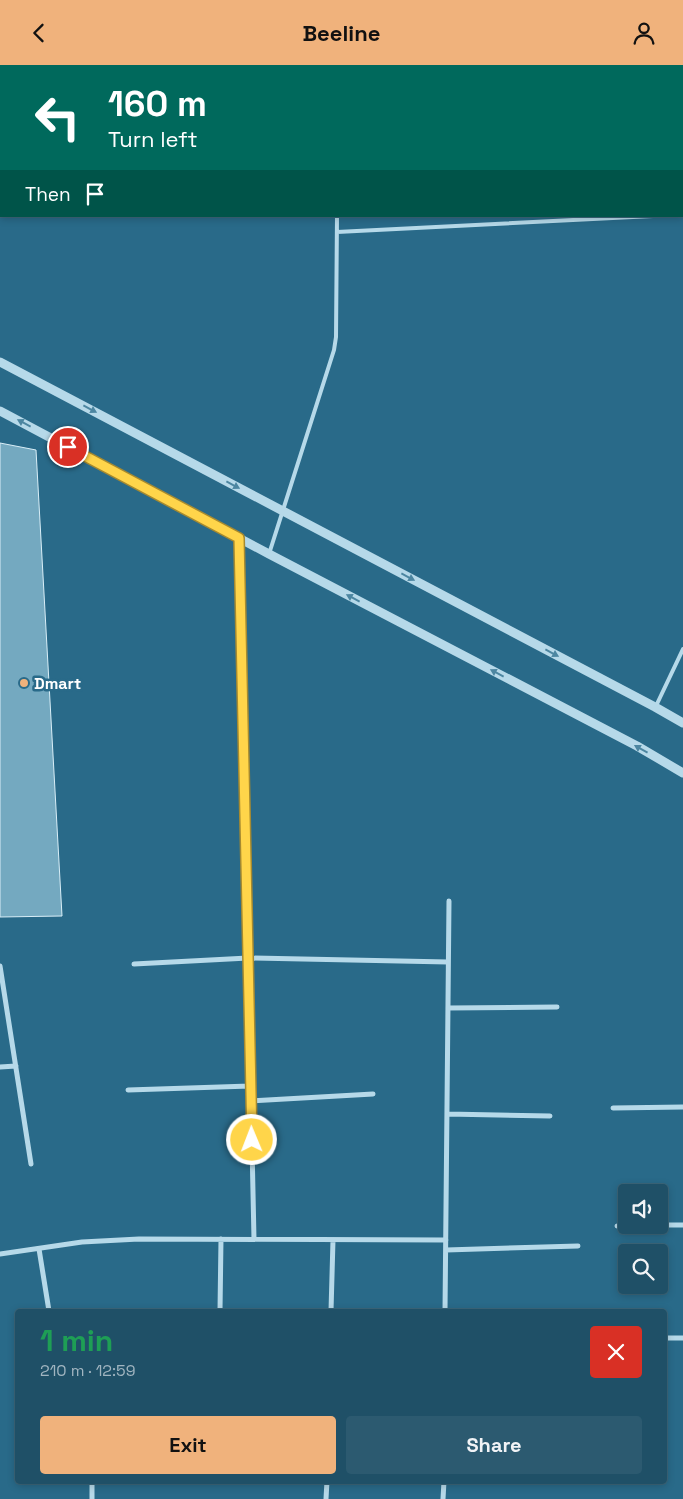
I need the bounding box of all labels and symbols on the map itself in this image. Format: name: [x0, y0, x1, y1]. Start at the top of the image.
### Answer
one-way arrow: [82, 405, 97, 413]
one-way arrow: [17, 419, 30, 428]
pin: [47, 426, 89, 468]
one-way arrow: [226, 481, 241, 489]
one-way arrow: [401, 573, 415, 581]
one-way arrow: [346, 594, 360, 602]
one-way arrow: [545, 649, 559, 657]
one-way arrow: [490, 669, 504, 677]
place label: Dmart: [34, 673, 81, 694]
marker: Dmart: [18, 677, 30, 689]
one-way arrow: [634, 744, 647, 753]
position arrow: [225, 1113, 277, 1165]

